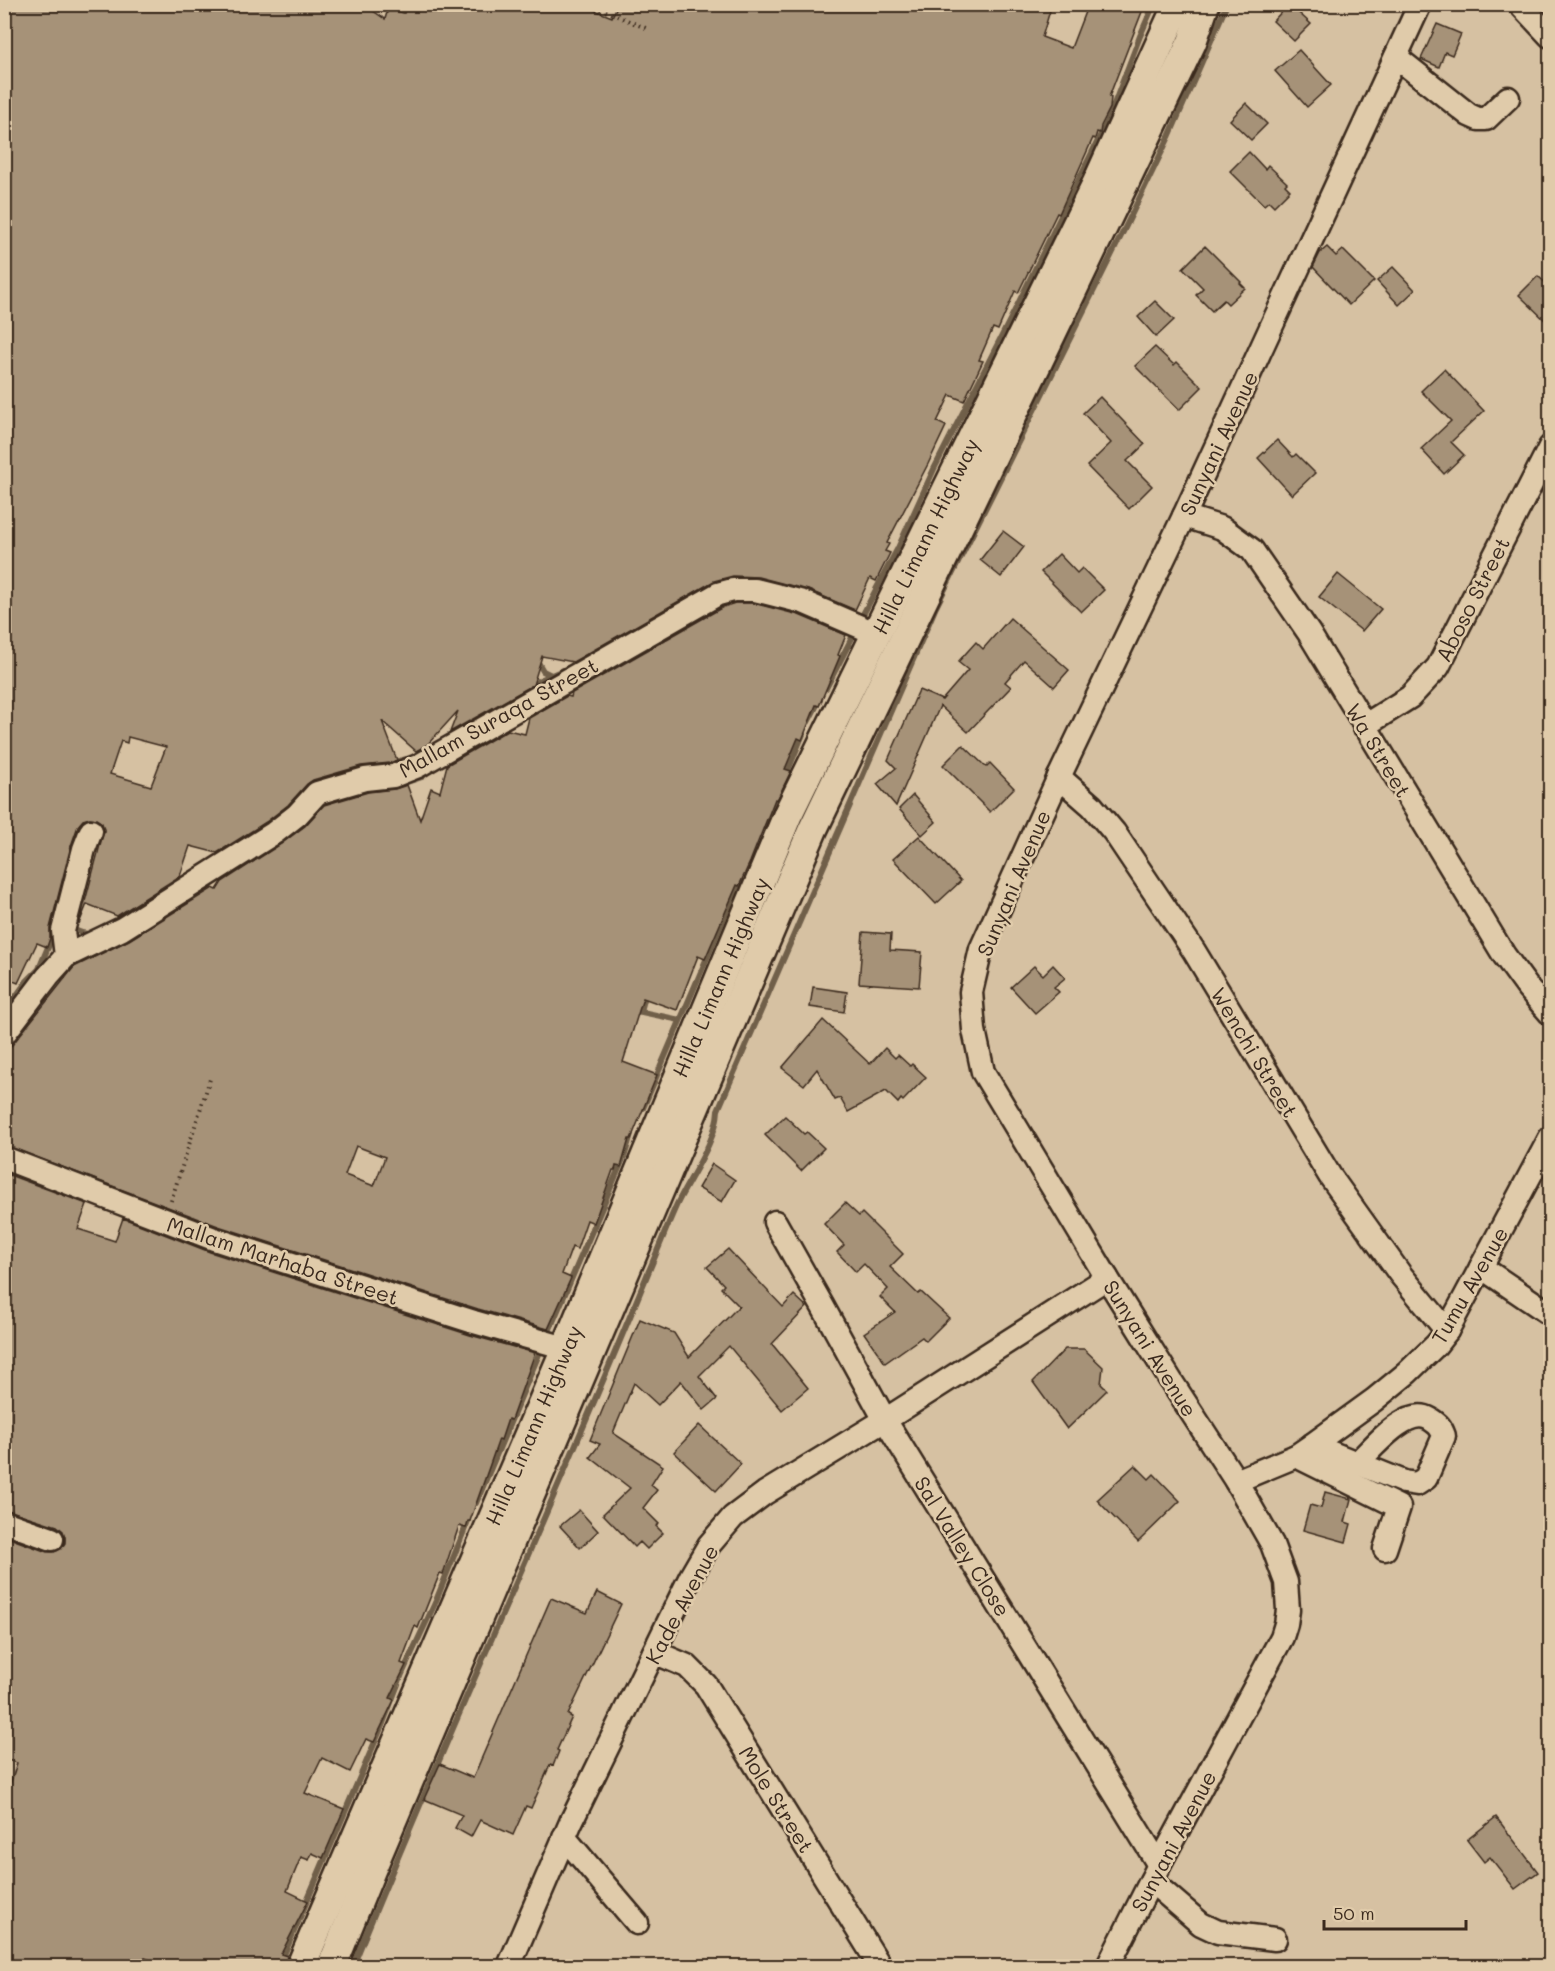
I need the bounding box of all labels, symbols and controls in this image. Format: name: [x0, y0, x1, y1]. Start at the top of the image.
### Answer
street label: Sunyani Avenue: [1173, 366, 1263, 520]
street label: Hilla Limann Highway: [866, 434, 984, 638]
street label: Aboso Street: [1429, 532, 1515, 666]
street label: Mallam Suraqa Street: [394, 651, 602, 783]
street label: Wa Street: [1340, 698, 1418, 802]
street label: Sunyani Avenue: [970, 806, 1056, 960]
street label: Hilla Limann Highway: [666, 873, 774, 1081]
street label: Wenchi Street: [1206, 982, 1304, 1122]
street label: Mallam Marhaba Street: [164, 1210, 402, 1310]
street label: Tumu Avenue: [1425, 1222, 1513, 1348]
street label: Sunyani Avenue: [1098, 1275, 1204, 1421]
street label: Hilla Limann Highway: [479, 1321, 587, 1529]
street label: Sal Valley Close: [909, 1471, 1017, 1621]
street label: Kade Avenue: [638, 1540, 724, 1668]
street label: Mole Street: [733, 1741, 821, 1857]
street label: Sunyani Avenue: [1124, 1766, 1222, 1916]
scale bar: [1324, 1893, 1466, 1931]
text: 50 m: [1333, 1901, 1375, 1925]

